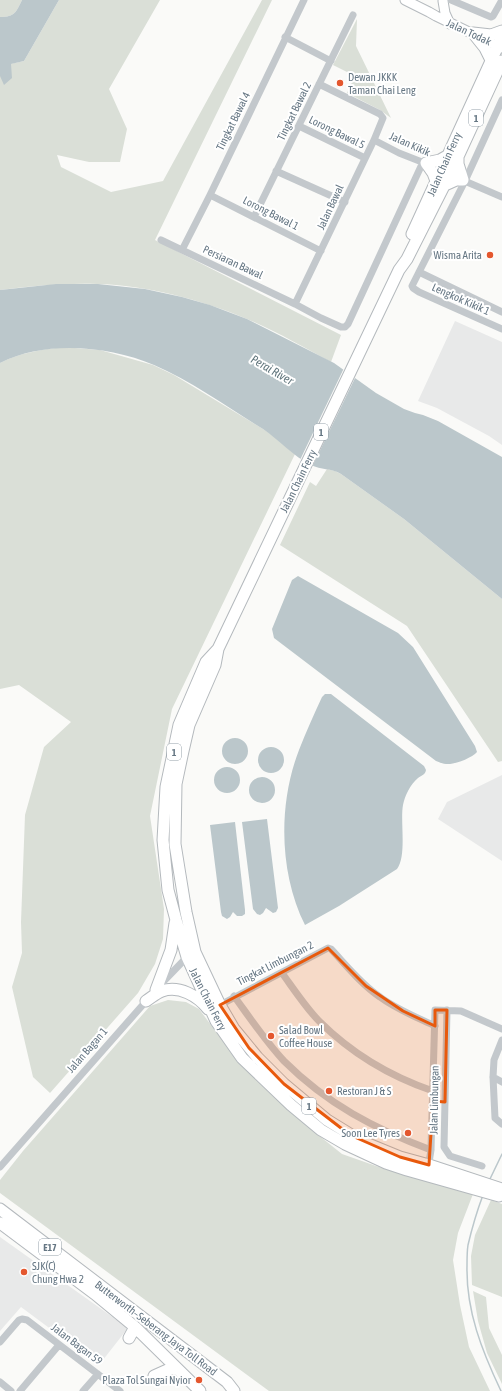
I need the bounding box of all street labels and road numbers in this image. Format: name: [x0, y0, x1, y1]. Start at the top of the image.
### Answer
street label: Jalan Todak: [445, 16, 493, 48]
street label: Tingkat Bawal 2: [275, 80, 313, 142]
street label: Tingkat Bawal 4: [214, 90, 252, 152]
road number: 1: [469, 110, 483, 126]
street label: Lorong Bawal 5: [307, 113, 367, 151]
street label: Jalan Kikik: [388, 130, 432, 158]
street label: Jalan Chain Ferry: [425, 130, 464, 198]
street label: Jalan Bawal: [314, 182, 346, 231]
street label: Lorong Bawal 1: [241, 194, 301, 232]
street label: Persiaran Bawal: [201, 243, 265, 281]
street label: Lengkok Kikik 1: [430, 281, 492, 317]
road number: 1: [314, 424, 328, 440]
street label: Jalan Chain Ferry: [278, 447, 319, 514]
road number: 1: [167, 744, 181, 760]
street label: Tingkat Limbungan 2: [235, 939, 315, 987]
street label: Jalan Chain Ferry: [187, 966, 229, 1033]
street label: Jalan Bagan 1: [64, 1025, 110, 1075]
street label: Jalan Limbungan: [427, 1065, 441, 1135]
road number: 1: [302, 1098, 316, 1114]
road number: E17: [39, 1239, 61, 1255]
street label: Butterworth–Seberang Jaya Toll Road: [93, 1278, 219, 1378]
street label: Jalan Bagan 59: [49, 1321, 105, 1367]

